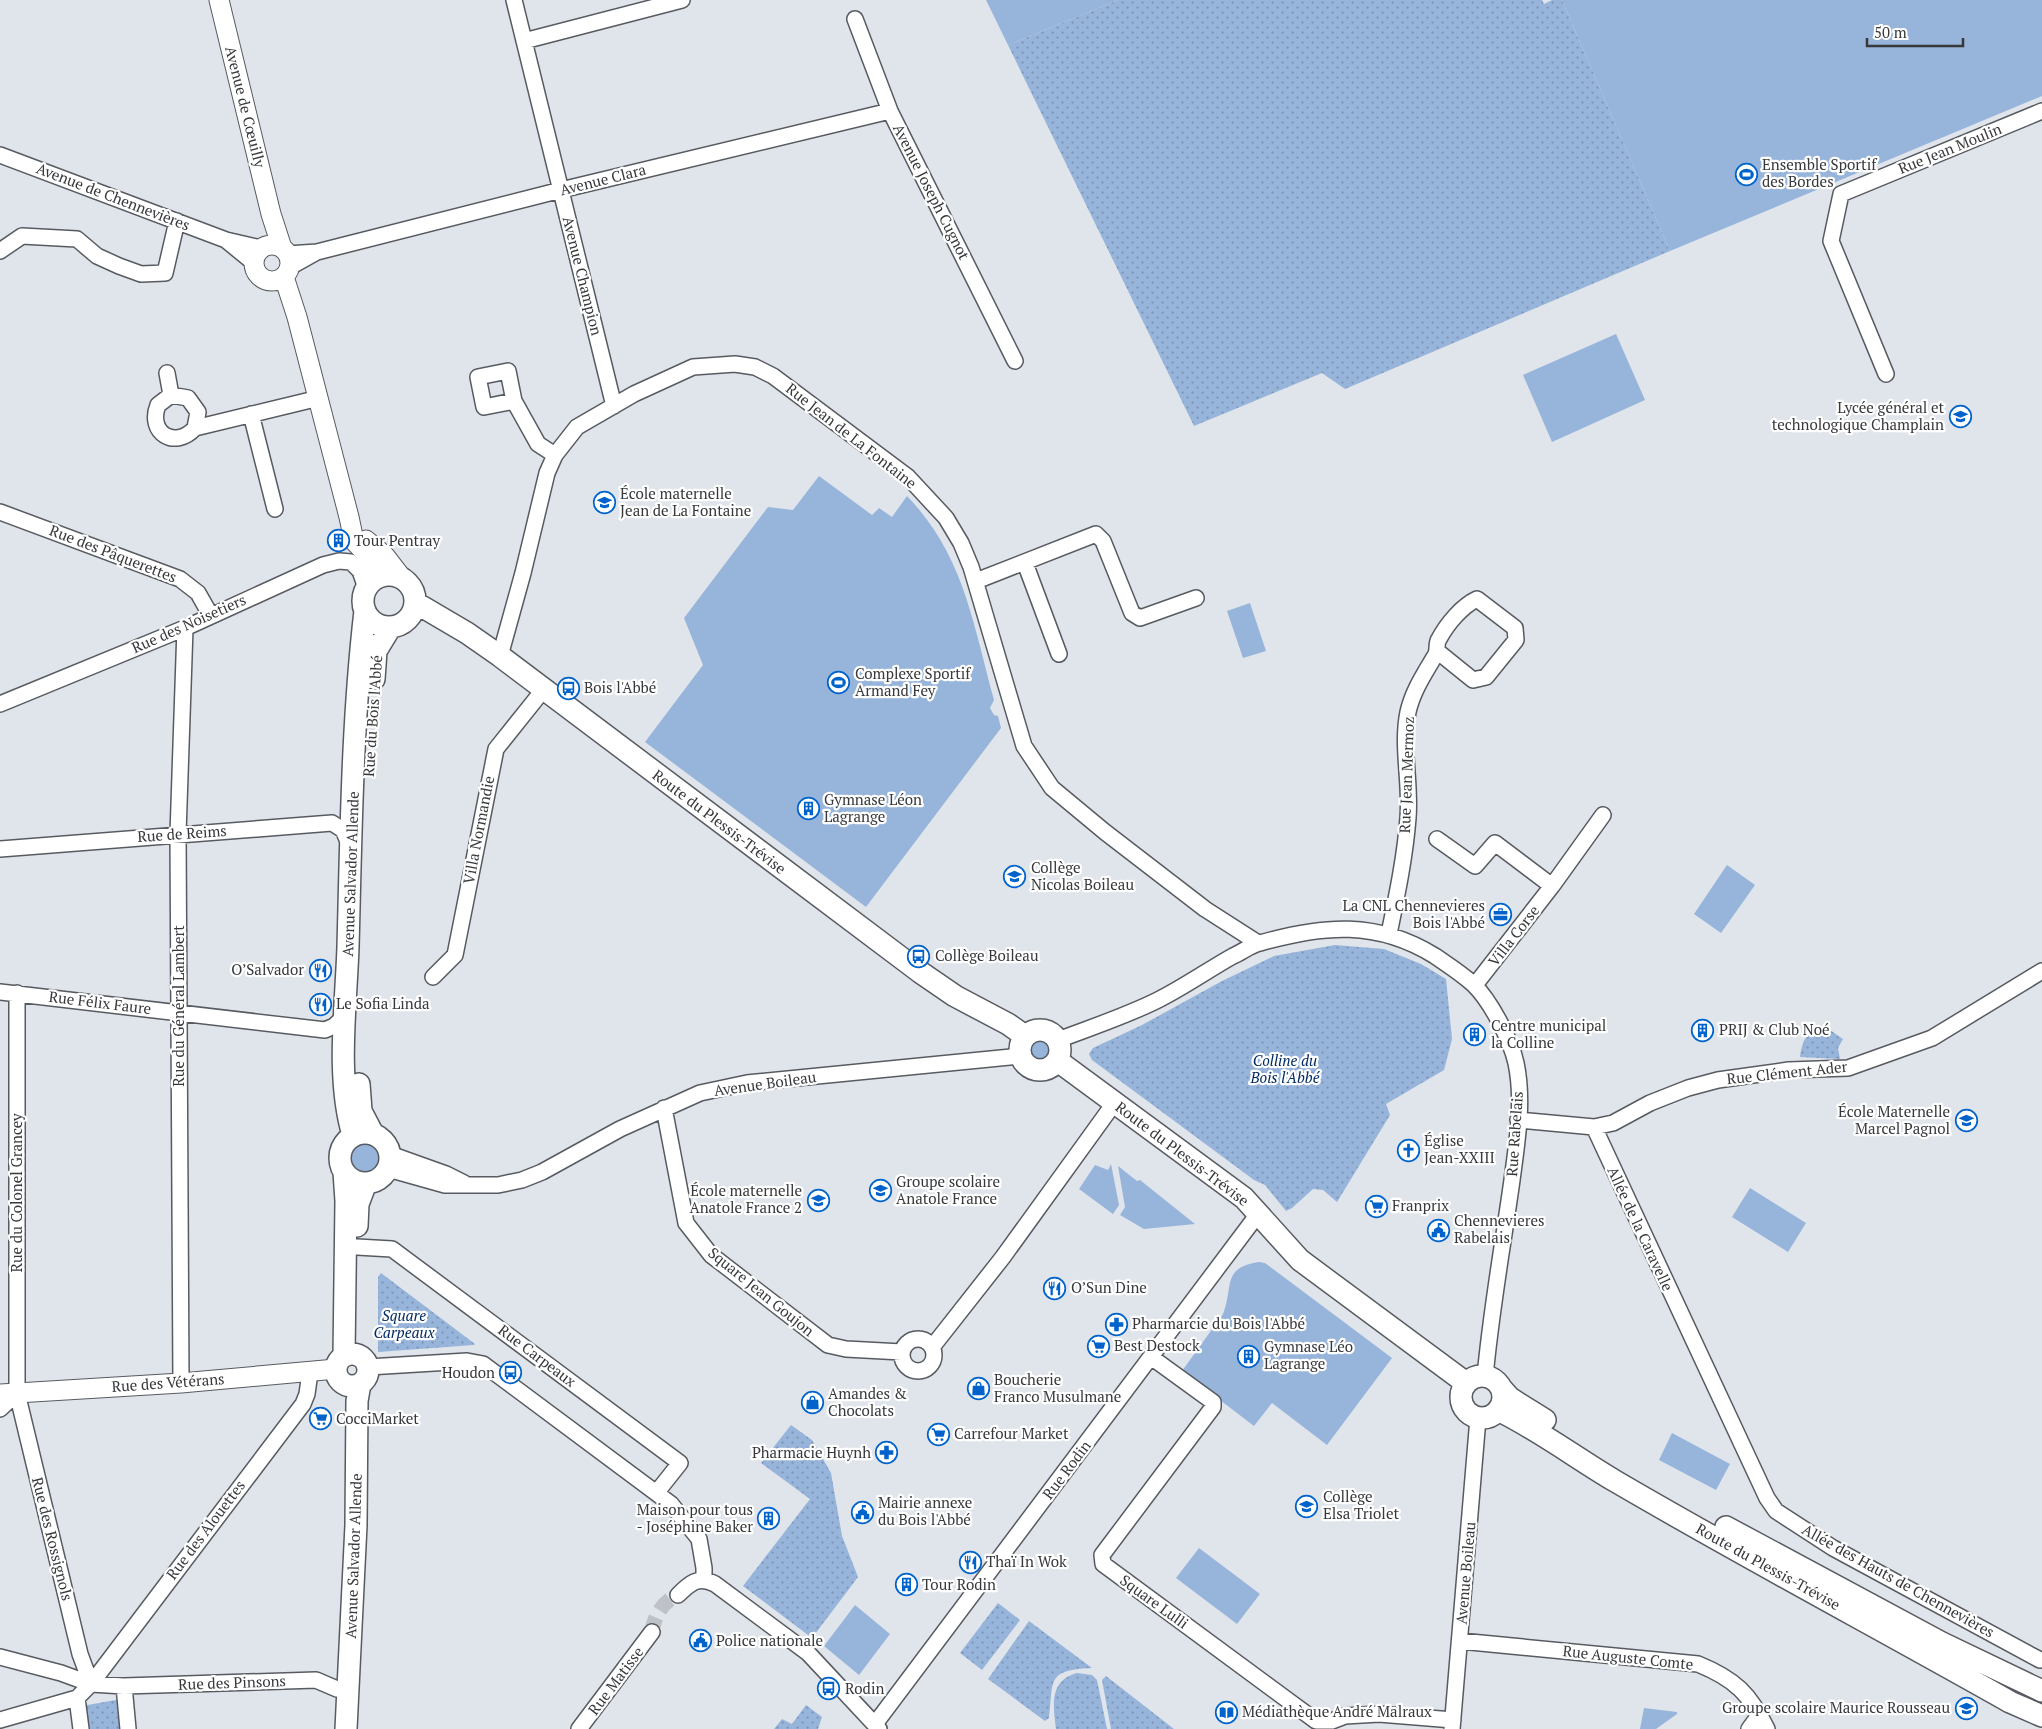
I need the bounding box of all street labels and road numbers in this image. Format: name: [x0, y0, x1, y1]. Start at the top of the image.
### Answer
street label: Avenue de Cœuilly: [221, 44, 271, 170]
street label: Rue Jean Moulin: [1895, 118, 2004, 178]
street label: Avenue Joseph Cugnot: [889, 120, 975, 263]
street label: Avenue de Chennevières: [34, 158, 193, 235]
street label: Avenue Clara: [558, 159, 648, 199]
street label: Avenue Champion: [559, 214, 607, 337]
street label: Rue Jean de La Fontaine: [782, 378, 921, 493]
street label: Rue des Pâquerettes: [47, 520, 180, 587]
street label: Rue des Noisetiers: [128, 589, 249, 657]
street label: Rue du Bois l'Abbé: [358, 654, 386, 778]
street label: Rue Jean Mermoz: [1394, 716, 1418, 834]
street label: Route du Plessis-Trévise: [649, 764, 790, 878]
street label: Villa Normandie: [458, 774, 498, 886]
street label: Avenue Salvador Allende: [337, 791, 363, 957]
street label: Rue de Reims: [137, 820, 227, 846]
street label: Villa Corse: [1483, 901, 1543, 970]
street label: Rue du Général Lambert: [168, 925, 188, 1087]
street label: Rue Félix Faure: [48, 986, 153, 1018]
street label: Rue Clément Ader: [1726, 1056, 1848, 1088]
street label: Avenue Boileau: [712, 1066, 818, 1100]
street label: Rue Rabelais: [1501, 1091, 1527, 1177]
street label: Route du Plessis-Trévise: [1112, 1096, 1253, 1210]
street label: Rue du Colonel Grancey: [6, 1113, 26, 1273]
street label: Allée de la Caravelle: [1603, 1163, 1679, 1294]
street label: Square Jean Goujon: [704, 1242, 819, 1340]
street label: Rue Carpeaux: [495, 1319, 581, 1391]
street label: Rue des Vétérans: [111, 1368, 225, 1396]
street label: Rue Rodin: [1038, 1436, 1095, 1503]
street label: Avenue Salvador Allende: [340, 1473, 366, 1639]
street label: Rue des Rossignols: [28, 1475, 78, 1603]
street label: Rue des Alouettes: [161, 1476, 249, 1583]
street label: Route du Plessis-Trévise: [1693, 1518, 1844, 1614]
street label: Allée des Hauts de Chennevières: [1799, 1519, 1998, 1641]
street label: Avenue Boileau: [1451, 1520, 1479, 1625]
street label: Square Lulli: [1116, 1570, 1193, 1633]
street label: Rue Auguste Comte: [1562, 1640, 1694, 1674]
street label: Rue Matisse: [583, 1642, 647, 1719]
street label: Rue des Pinsons: [178, 1670, 286, 1694]

